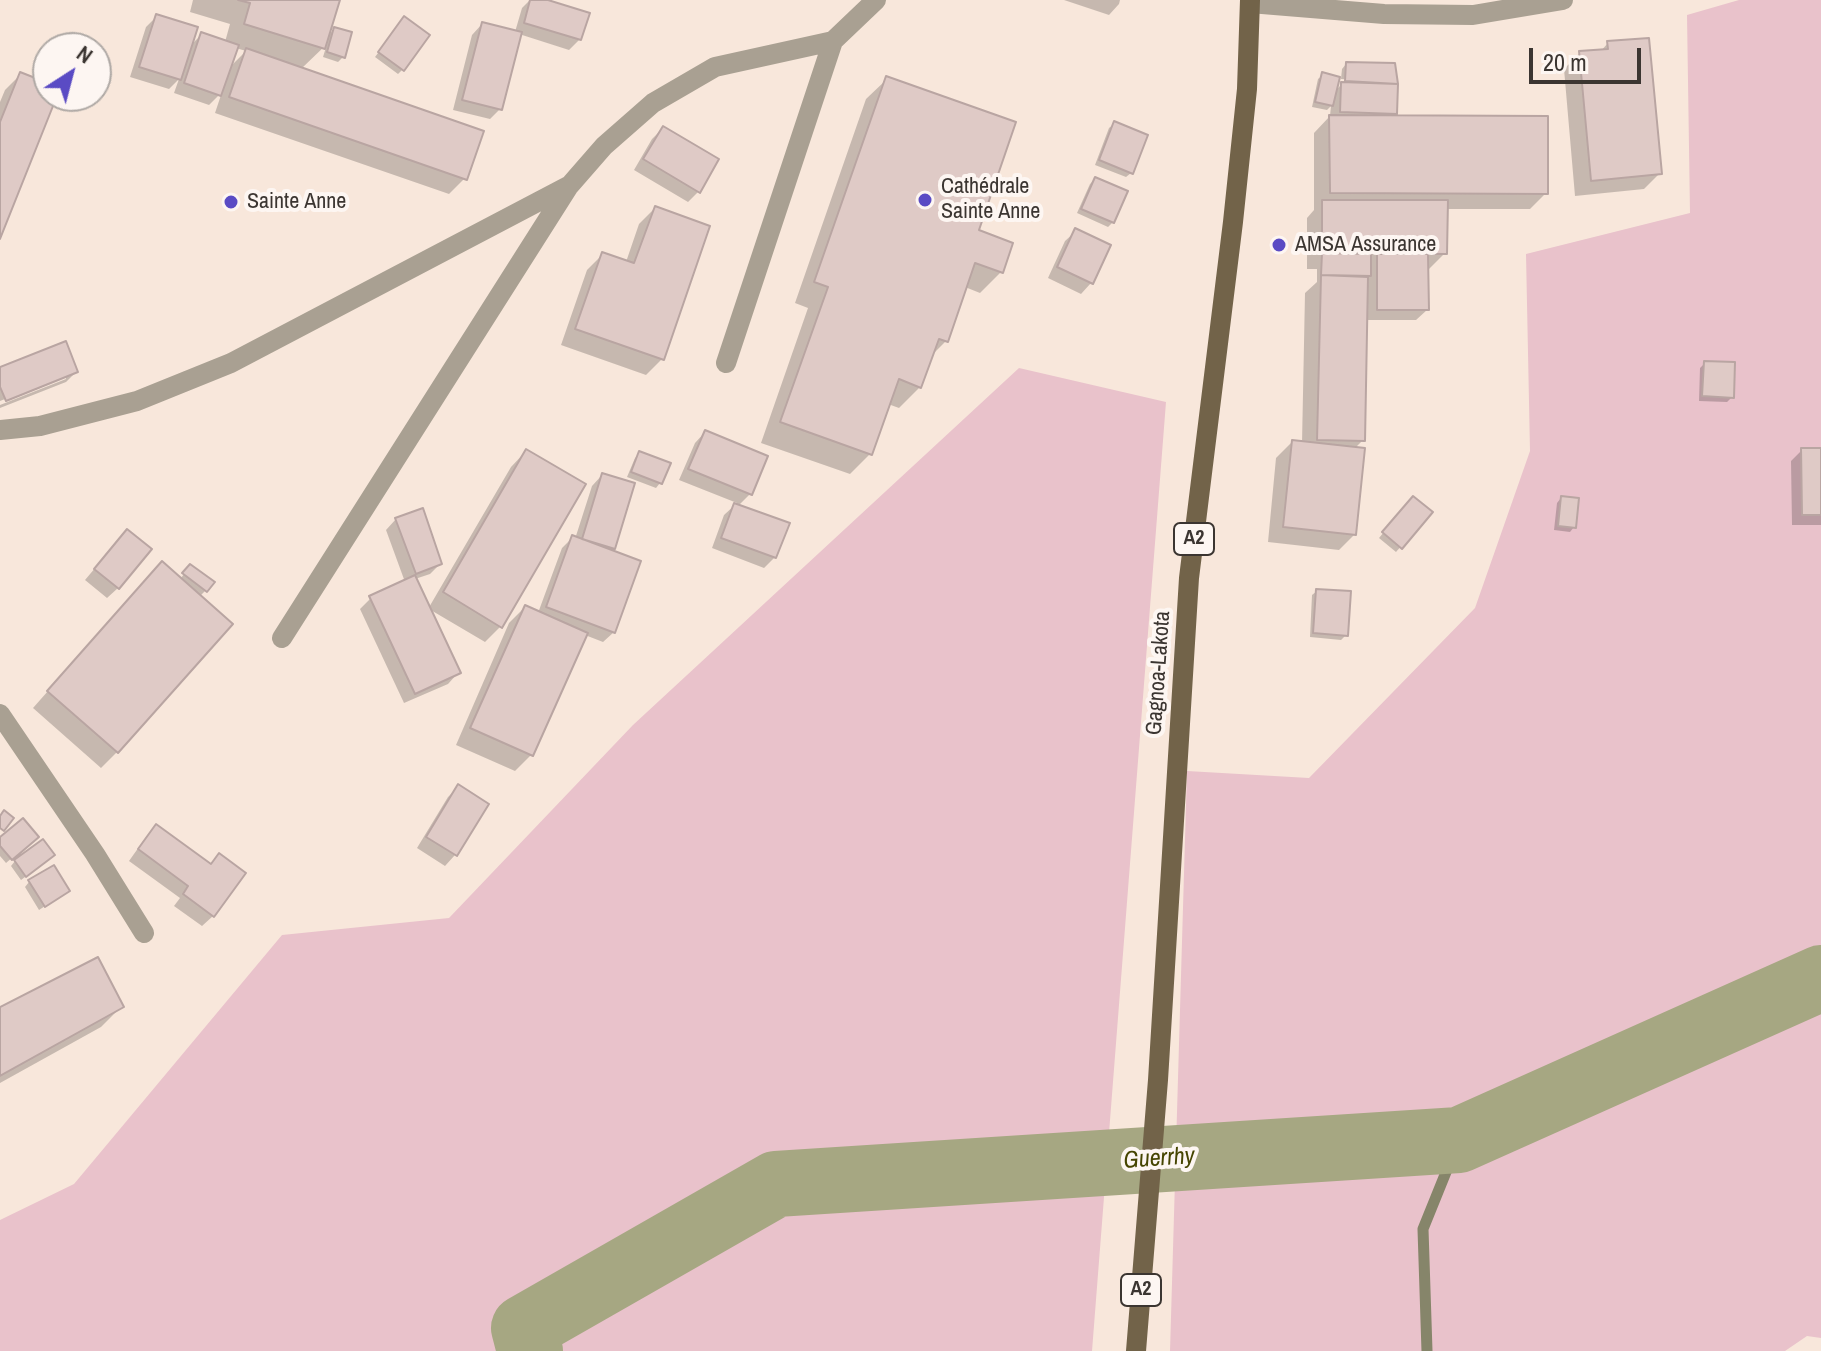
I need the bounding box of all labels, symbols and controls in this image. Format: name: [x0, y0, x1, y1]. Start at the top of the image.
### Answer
north arrow: [32, 32, 112, 112]
scale bar: [1533, 32, 1645, 82]
text: N: [71, 38, 99, 70]
text: 20 m: [1543, 46, 1587, 78]
place label: Cathédrale Sainte Anne: [941, 174, 1040, 226]
place label: Sainte Anne: [247, 189, 346, 215]
marker: Cathédrale Sainte Anne: [916, 191, 934, 209]
marker: Sainte Anne: [222, 193, 240, 211]
place label: AMSA Assurance: [1295, 232, 1436, 258]
marker: AMSA Assurance: [1270, 236, 1288, 254]
road number: A2: [1174, 523, 1214, 555]
street label: Gagnoa-Lakota: [1141, 610, 1177, 736]
water label: Guerrhy: [1123, 1142, 1195, 1176]
road number: A2: [1121, 1274, 1161, 1306]

